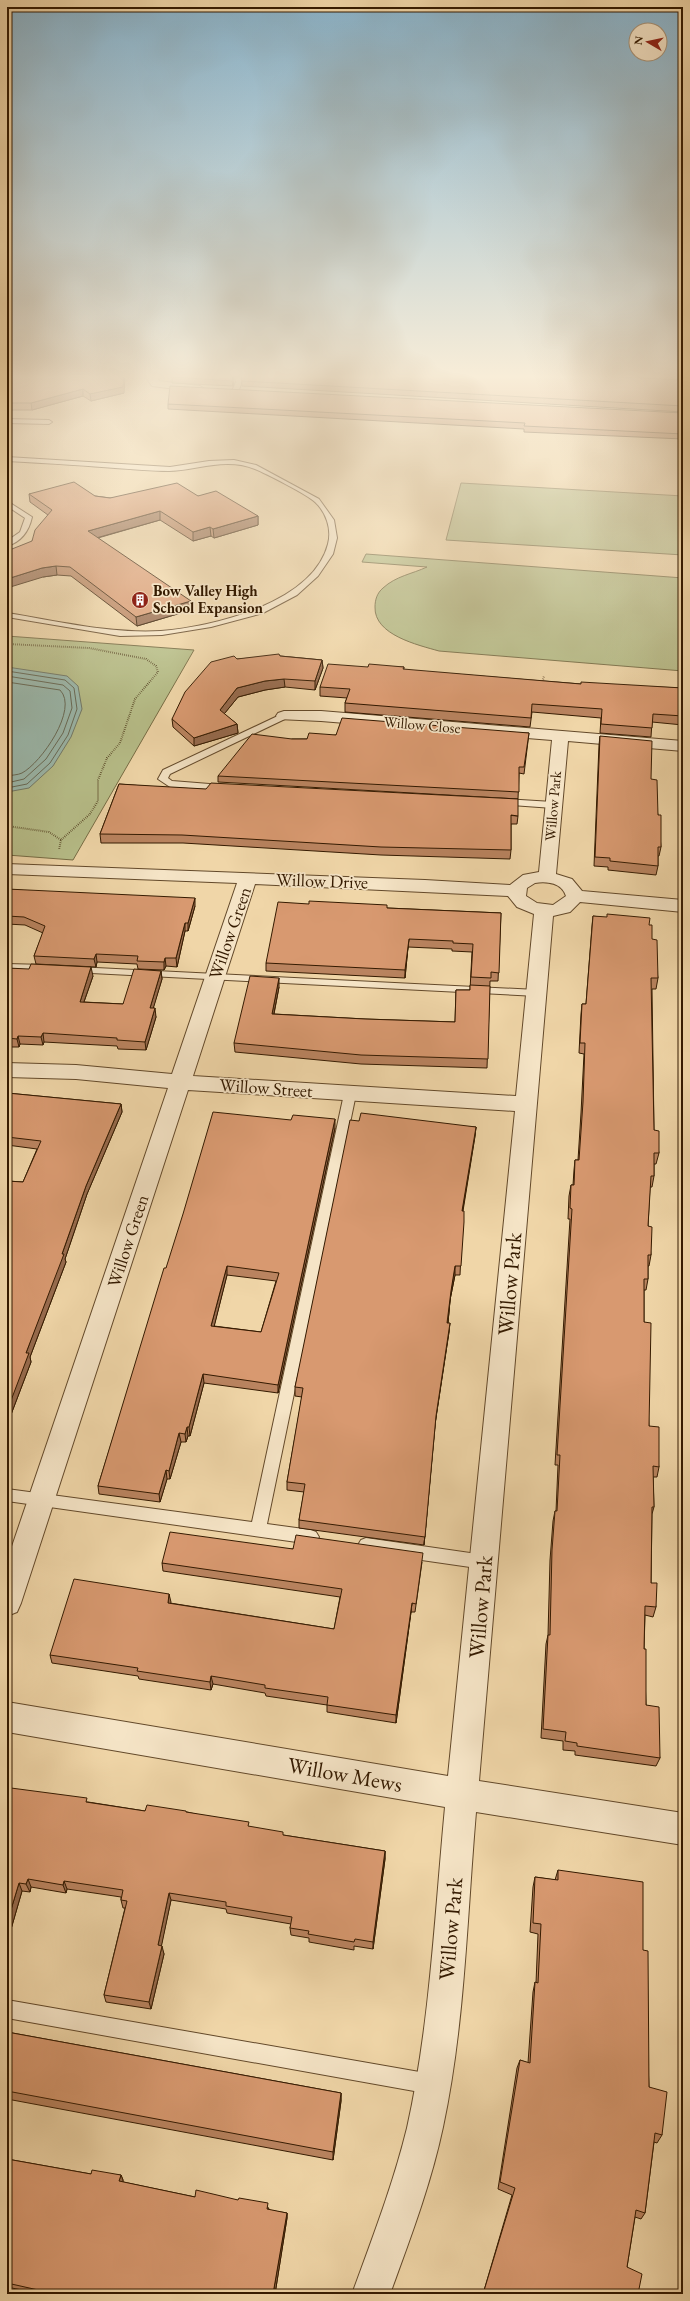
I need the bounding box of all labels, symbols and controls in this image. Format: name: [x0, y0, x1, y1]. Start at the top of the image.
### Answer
north arrow: [628, 22, 668, 62]
text: N: [631, 35, 646, 46]
place label: Bow Valley High School Expansion: [153, 581, 264, 617]
building icon: Bow Valley High School Expansion: [130, 590, 150, 610]
street label: Willow Close: [383, 712, 461, 737]
street label: Willow Park: [540, 769, 565, 842]
street label: Willow Drive: [276, 867, 368, 894]
street label: Willow Green: [203, 883, 256, 982]
street label: Willow Street: [219, 1073, 314, 1102]
street label: Willow Green: [102, 1191, 153, 1290]
street label: Willow Park: [491, 1231, 528, 1337]
street label: Willow Park: [462, 1554, 499, 1660]
street label: Willow Mews: [285, 1750, 404, 1799]
street label: Willow Park: [432, 1876, 469, 1982]

